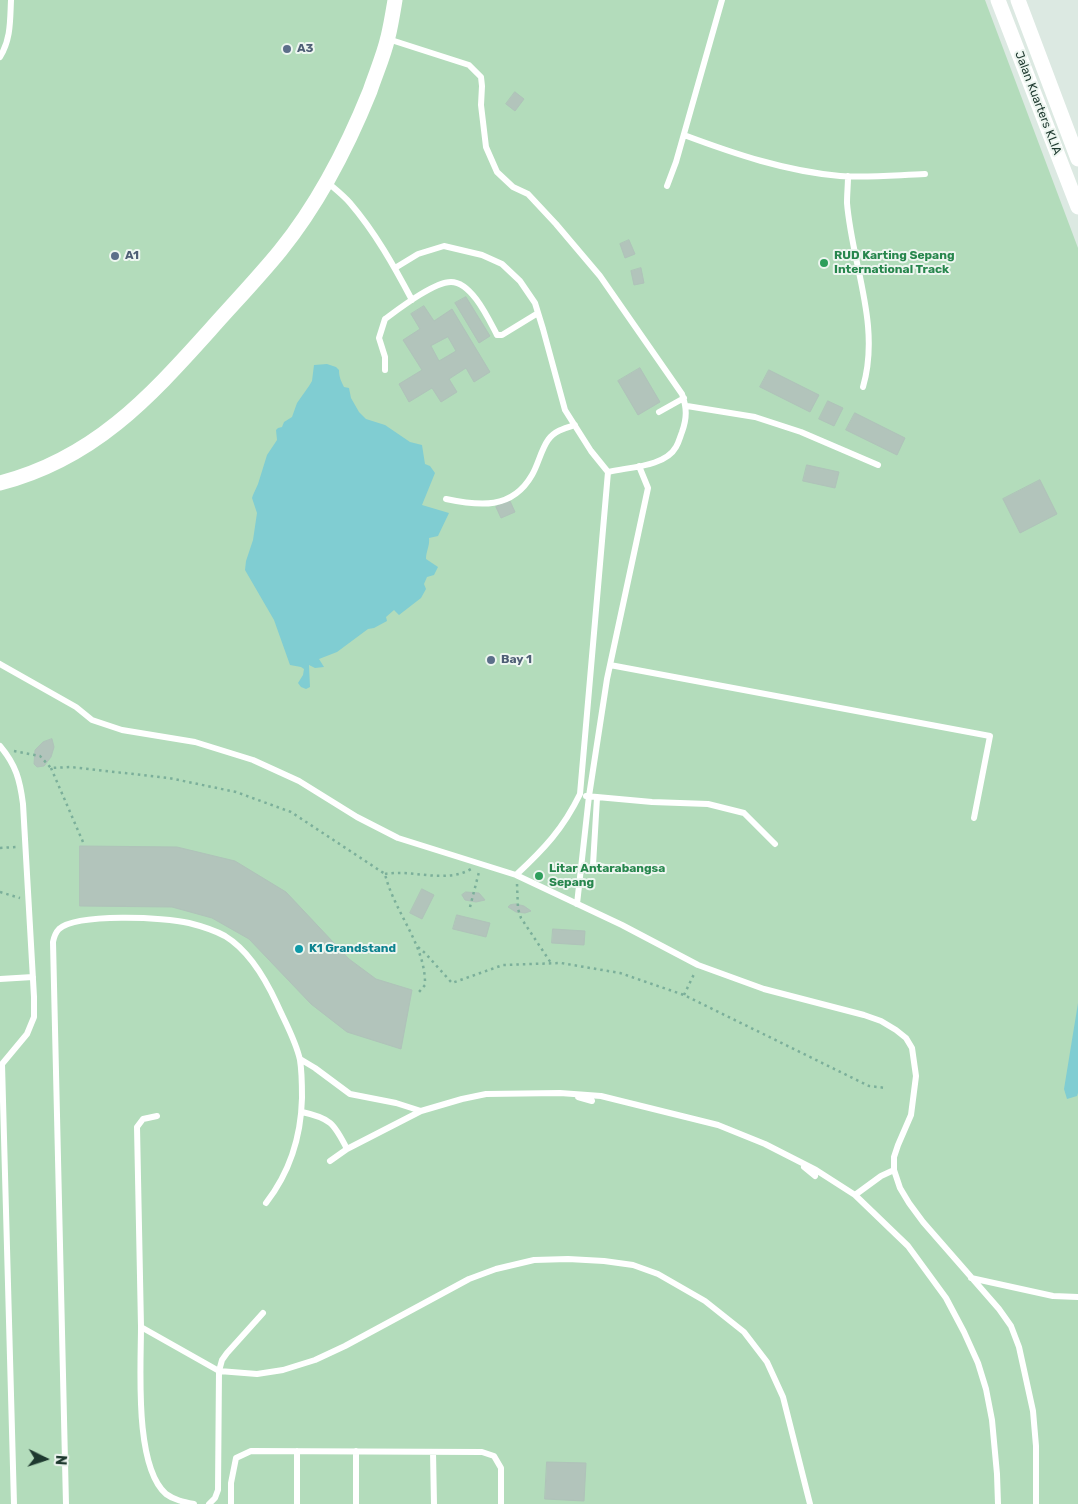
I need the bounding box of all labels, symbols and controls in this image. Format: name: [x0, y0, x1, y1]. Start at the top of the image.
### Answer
place label: A3: [297, 42, 313, 56]
marker: A3: [281, 43, 293, 55]
street label: Jalan Kuarters KLIA: [1012, 49, 1064, 157]
place label: A1: [125, 249, 139, 263]
place label: RUD Karting Sepang International Track: [834, 249, 955, 277]
marker: A1: [109, 250, 121, 262]
marker: RUD Karting Sepang International Track: [818, 257, 830, 269]
place label: Bay 1: [501, 653, 532, 667]
marker: Bay 1: [485, 654, 497, 666]
place label: Litar Antarabangsa Sepang: [549, 862, 665, 890]
marker: Litar Antarabangsa Sepang: [533, 870, 545, 882]
place label: K1 Grandstand: [309, 942, 396, 956]
marker: K1 Grandstand: [293, 943, 305, 955]
north arrow: [20, 1434, 70, 1484]
text: N: [52, 1454, 69, 1466]

